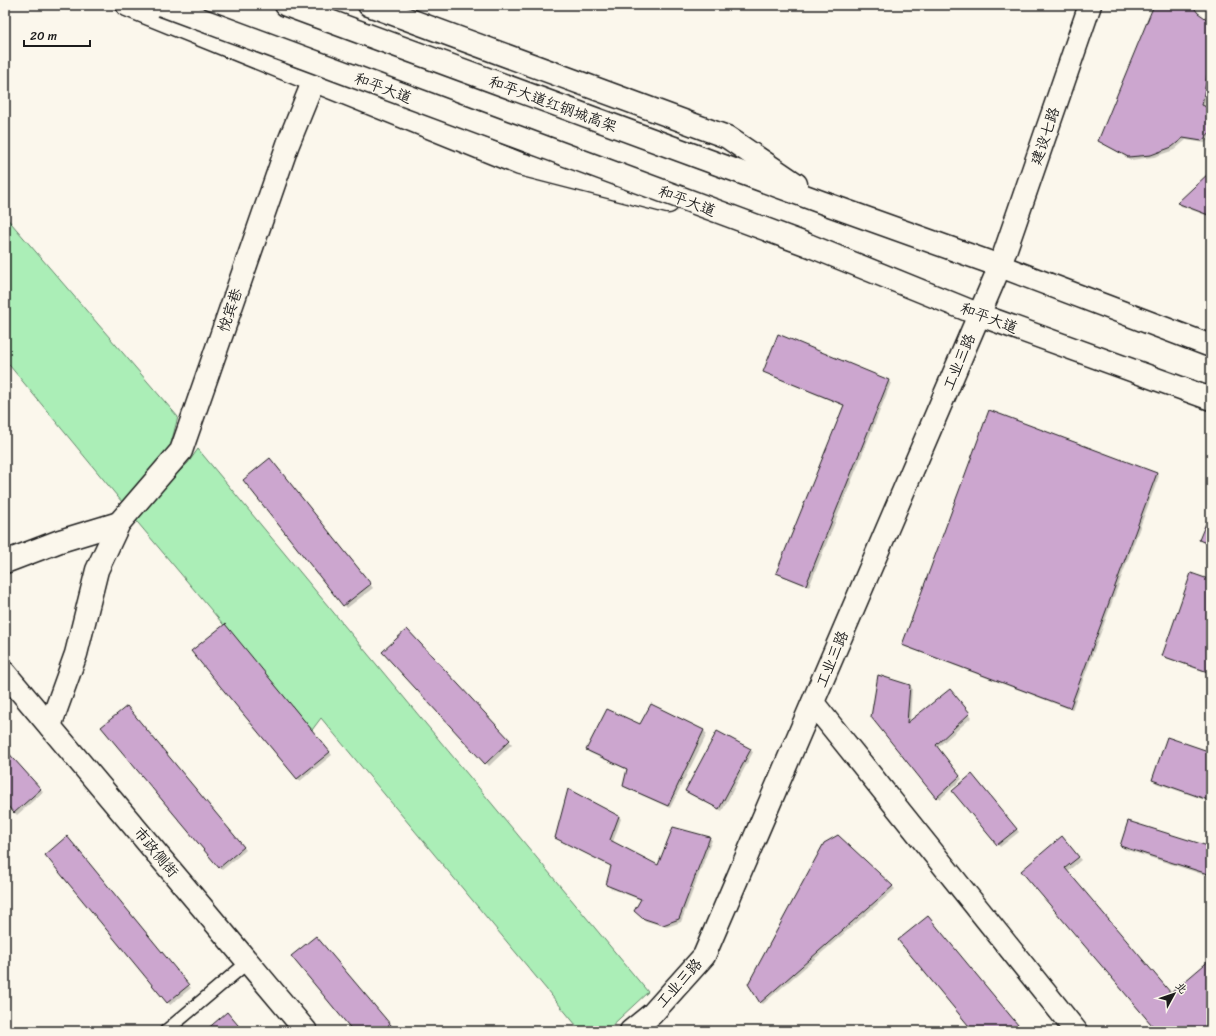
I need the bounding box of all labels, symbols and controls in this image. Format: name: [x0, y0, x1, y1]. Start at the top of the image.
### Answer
scale bar: [24, 22, 90, 48]
text: 20 m: [30, 25, 57, 47]
street label: 和平大道: [350, 65, 416, 111]
street label: 和平大道红钢城高架: [485, 69, 621, 139]
street label: 建设七路: [1023, 103, 1067, 169]
street label: 和平大道: [654, 178, 720, 224]
street label: 悦宾巷: [210, 284, 250, 336]
street label: 和平大道: [956, 295, 1022, 341]
street label: 工业三路: [935, 329, 983, 395]
street label: 工业三路: [808, 626, 856, 692]
street label: 市政侧街: [127, 821, 185, 883]
street label: 工业三路: [649, 952, 709, 1014]
north arrow: [1154, 974, 1194, 1014]
text: 北: [1170, 978, 1192, 998]

